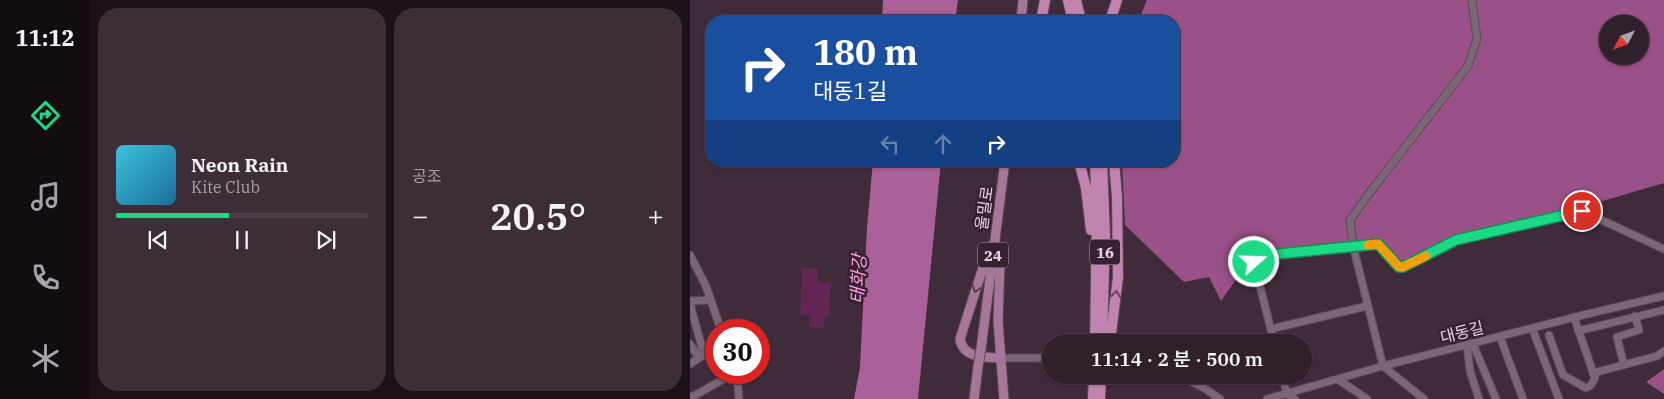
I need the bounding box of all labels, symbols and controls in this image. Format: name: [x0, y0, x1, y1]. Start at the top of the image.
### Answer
north arrow: [1599, 15, 1649, 65]
map controls: [1599, 15, 1649, 65]
text: 11:12: [15, 23, 75, 52]
text: 180 m: [813, 29, 918, 75]
icon: right: [730, 35, 795, 100]
text: 대동1길: [813, 76, 887, 105]
icon: directions: [28, 98, 63, 133]
icon: left: [876, 130, 904, 158]
icon: ahead: [929, 130, 957, 158]
icon: right: [982, 130, 1010, 158]
text: Neon Rain: [191, 153, 288, 177]
text: 공조: [412, 166, 441, 186]
text: Kite Club: [191, 177, 260, 197]
icon: music: [28, 179, 63, 214]
street label: 울밀로: [971, 184, 997, 231]
pin: [1561, 190, 1603, 232]
text: 20.5°: [490, 191, 586, 240]
text: −: [412, 197, 429, 234]
text: +: [647, 197, 664, 234]
icon: arrive: [1568, 197, 1596, 225]
icon: previous: [144, 226, 172, 254]
icon: pause: [228, 226, 256, 254]
icon: next: [312, 226, 340, 254]
position arrow: [1227, 235, 1279, 287]
road number: 16: [1090, 240, 1120, 264]
road number: 24: [978, 242, 1008, 268]
water label: 태화강: [845, 251, 871, 304]
icon: phone: [28, 260, 63, 295]
one-way arrow: [972, 284, 982, 293]
one-way arrow: [1110, 290, 1121, 298]
street label: 대동길: [1438, 317, 1486, 347]
speed limit sign: 30: [705, 319, 770, 384]
icon: climate: [28, 341, 63, 376]
text: 11:14 · 2 분 · 500 m: [1091, 347, 1263, 371]

